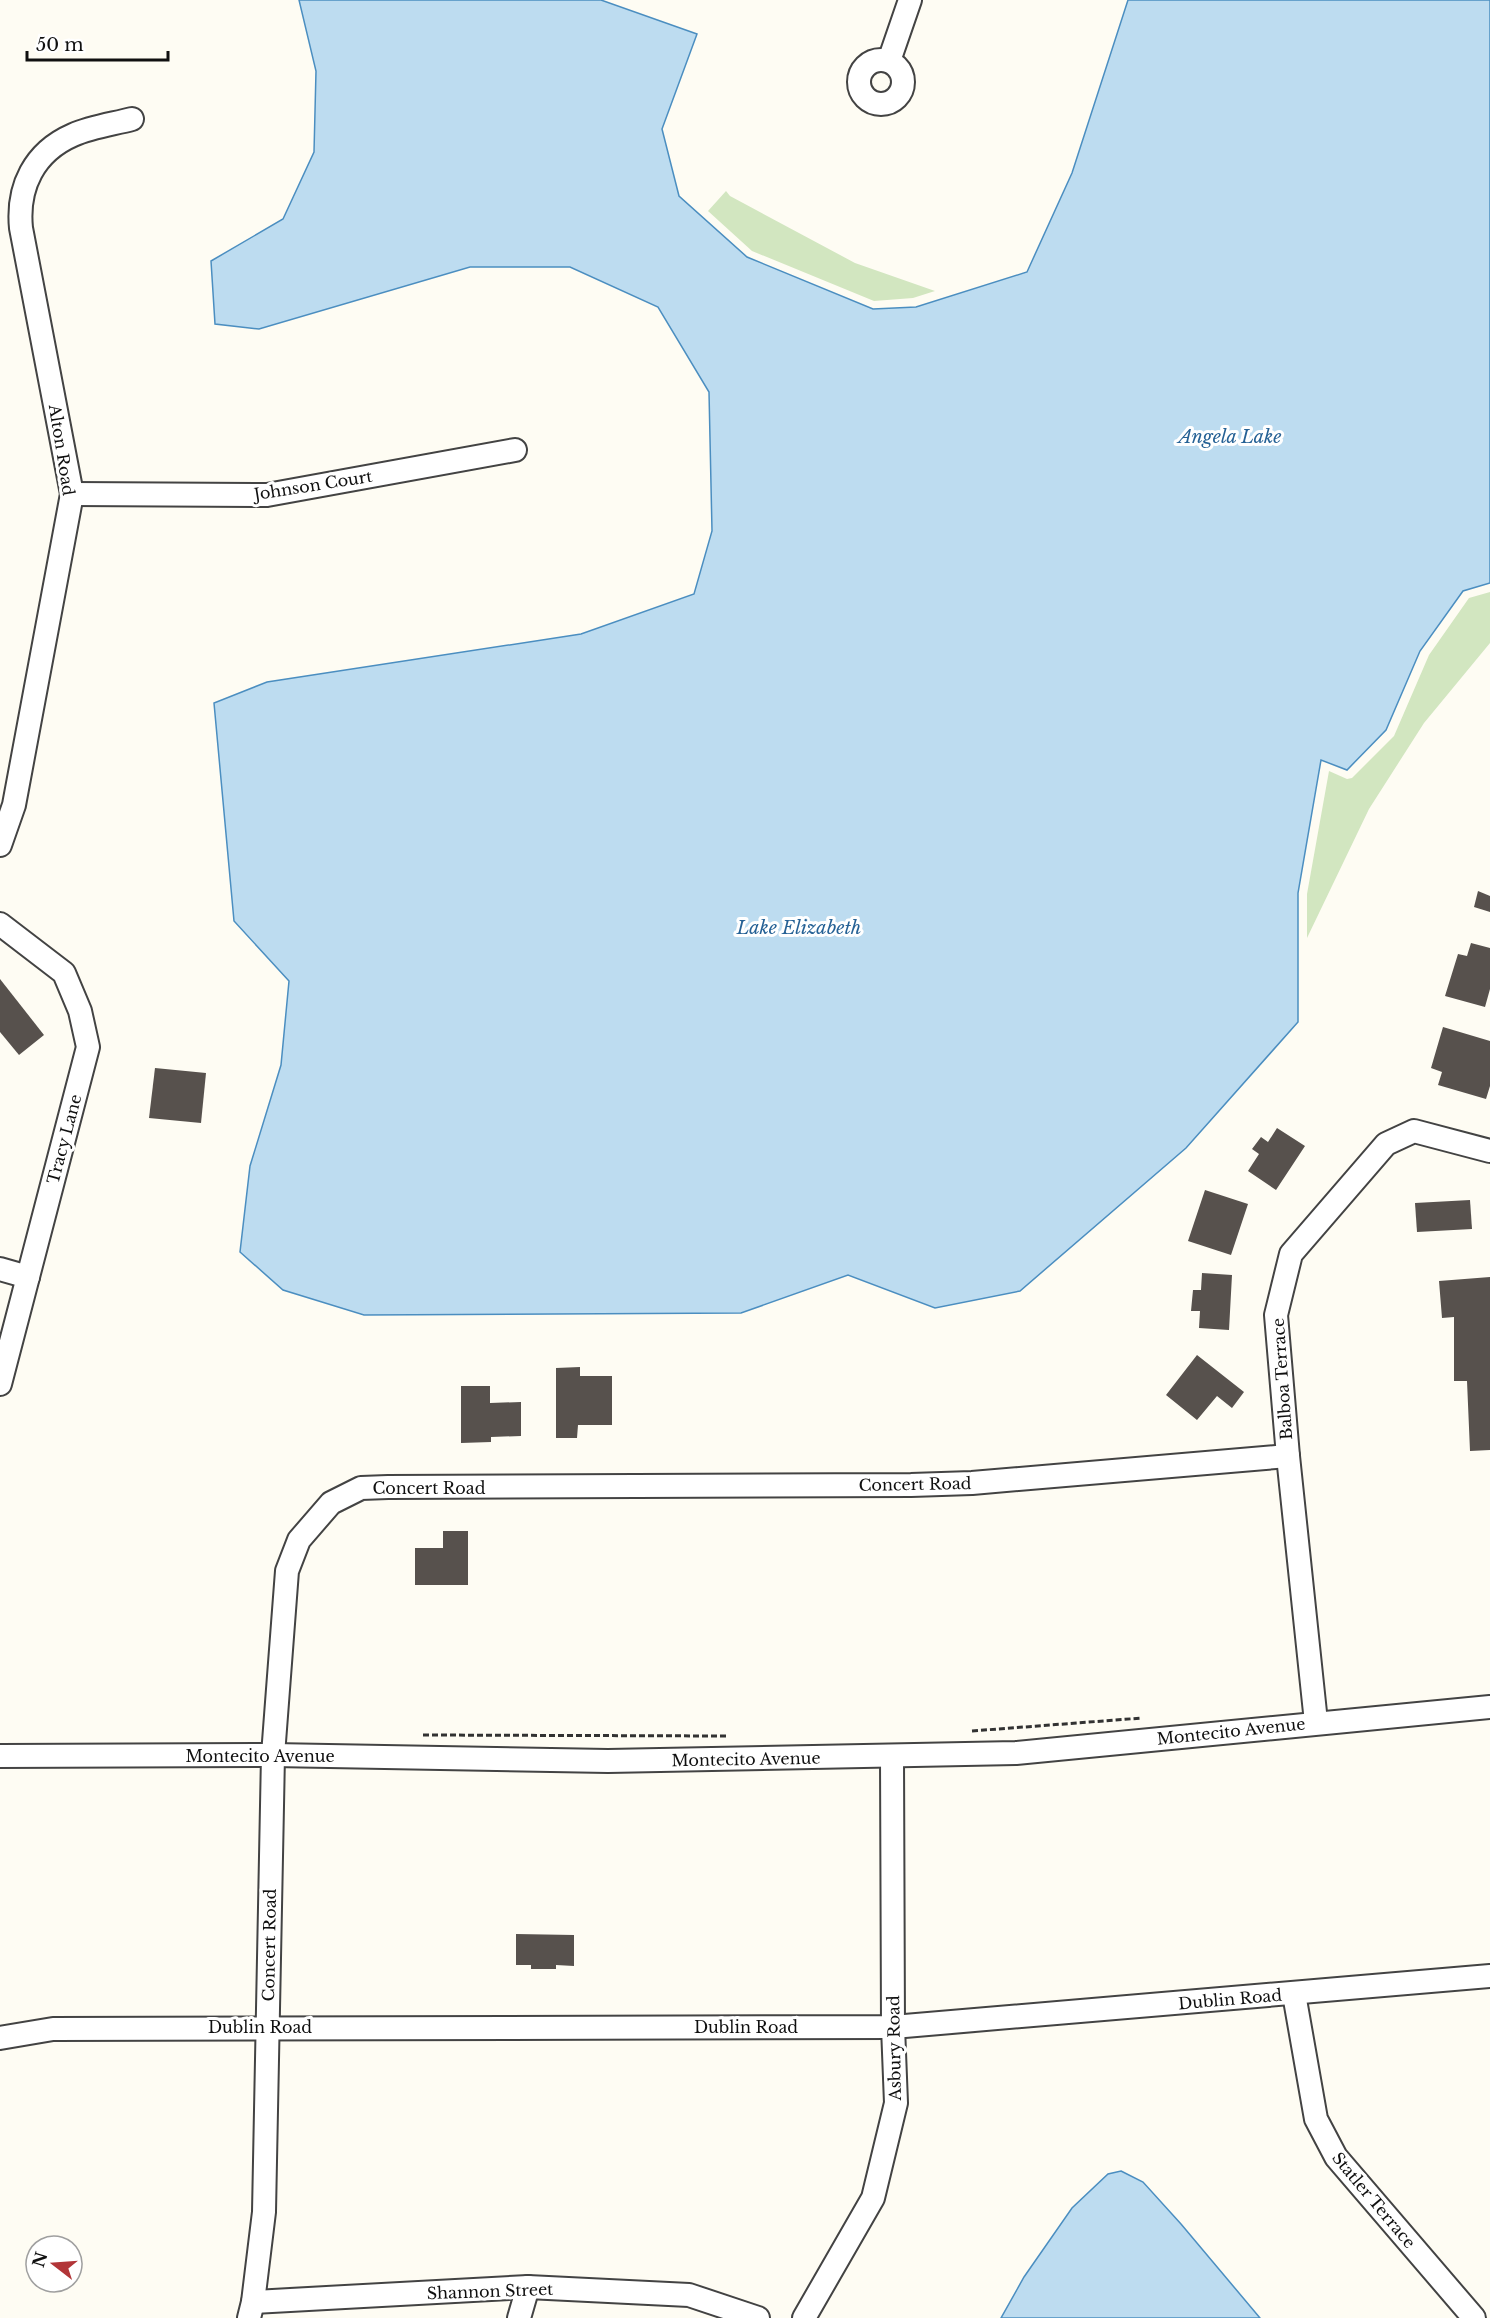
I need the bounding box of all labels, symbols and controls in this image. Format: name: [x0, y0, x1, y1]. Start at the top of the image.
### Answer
scale bar: [27, 24, 168, 62]
text: 50 m: [36, 34, 84, 56]
street label: Alton Road: [45, 402, 79, 497]
water label: Angela Lake: [1176, 426, 1282, 448]
street label: Johnson Court: [250, 466, 374, 505]
water label: Lake Elizabeth: [736, 917, 861, 939]
street label: Tracy Lane: [42, 1092, 86, 1186]
street label: Balboa Terrace: [1268, 1317, 1296, 1441]
street label: Concert Road: [858, 1473, 972, 1495]
street label: Concert Road: [373, 1478, 486, 1498]
street label: Montecito Avenue: [1156, 1713, 1306, 1749]
street label: Montecito Avenue: [185, 1746, 335, 1766]
street label: Montecito Avenue: [671, 1748, 821, 1770]
street label: Concert Road: [258, 1888, 280, 2002]
street label: Dublin Road: [1177, 1984, 1283, 2014]
street label: Asbury Road: [883, 1995, 905, 2102]
street label: Dublin Road: [208, 2017, 312, 2037]
street label: Dublin Road: [694, 2017, 798, 2037]
street label: Statler Terrace: [1328, 2148, 1420, 2252]
north arrow: [24, 2234, 84, 2294]
text: N: [28, 2249, 51, 2270]
street label: Shannon Street: [426, 2279, 554, 2303]

